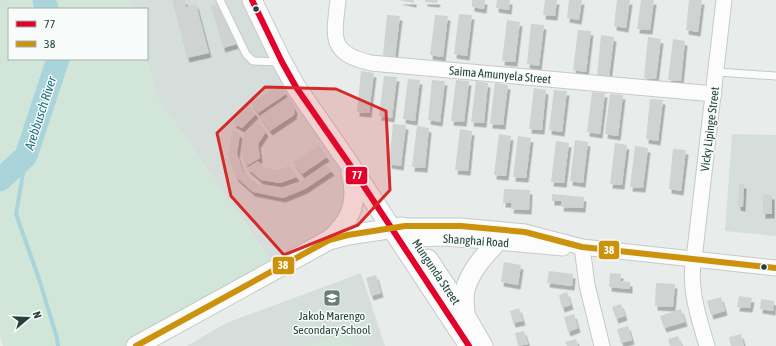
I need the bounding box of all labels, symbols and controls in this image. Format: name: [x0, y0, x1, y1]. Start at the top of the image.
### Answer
unlabelled marker: [251, 4, 261, 14]
legend: [8, 8, 148, 60]
text: 77: [44, 17, 56, 31]
text: 38: [44, 37, 56, 51]
street label: Saima Amunyela Street: [448, 64, 552, 86]
water label: Arebbusch River: [21, 73, 60, 153]
street label: Vicky Lipinge Street: [698, 85, 722, 172]
line badge: 77: [345, 166, 368, 185]
text: 77: [352, 169, 362, 181]
street label: Shanghai Road: [443, 232, 509, 250]
street label: Mungunda Street: [409, 237, 463, 308]
line badge: 38: [598, 240, 620, 260]
text: 38: [604, 244, 614, 256]
line badge: 38: [272, 256, 295, 275]
text: 38: [278, 259, 288, 271]
unlabelled marker: [759, 262, 769, 272]
school or university icon: Jakob Marengo Secondary School: [322, 288, 342, 308]
north arrow: [8, 298, 48, 338]
place label: Jakob Marengo Secondary School: [293, 309, 372, 337]
text: N: [31, 310, 44, 320]

